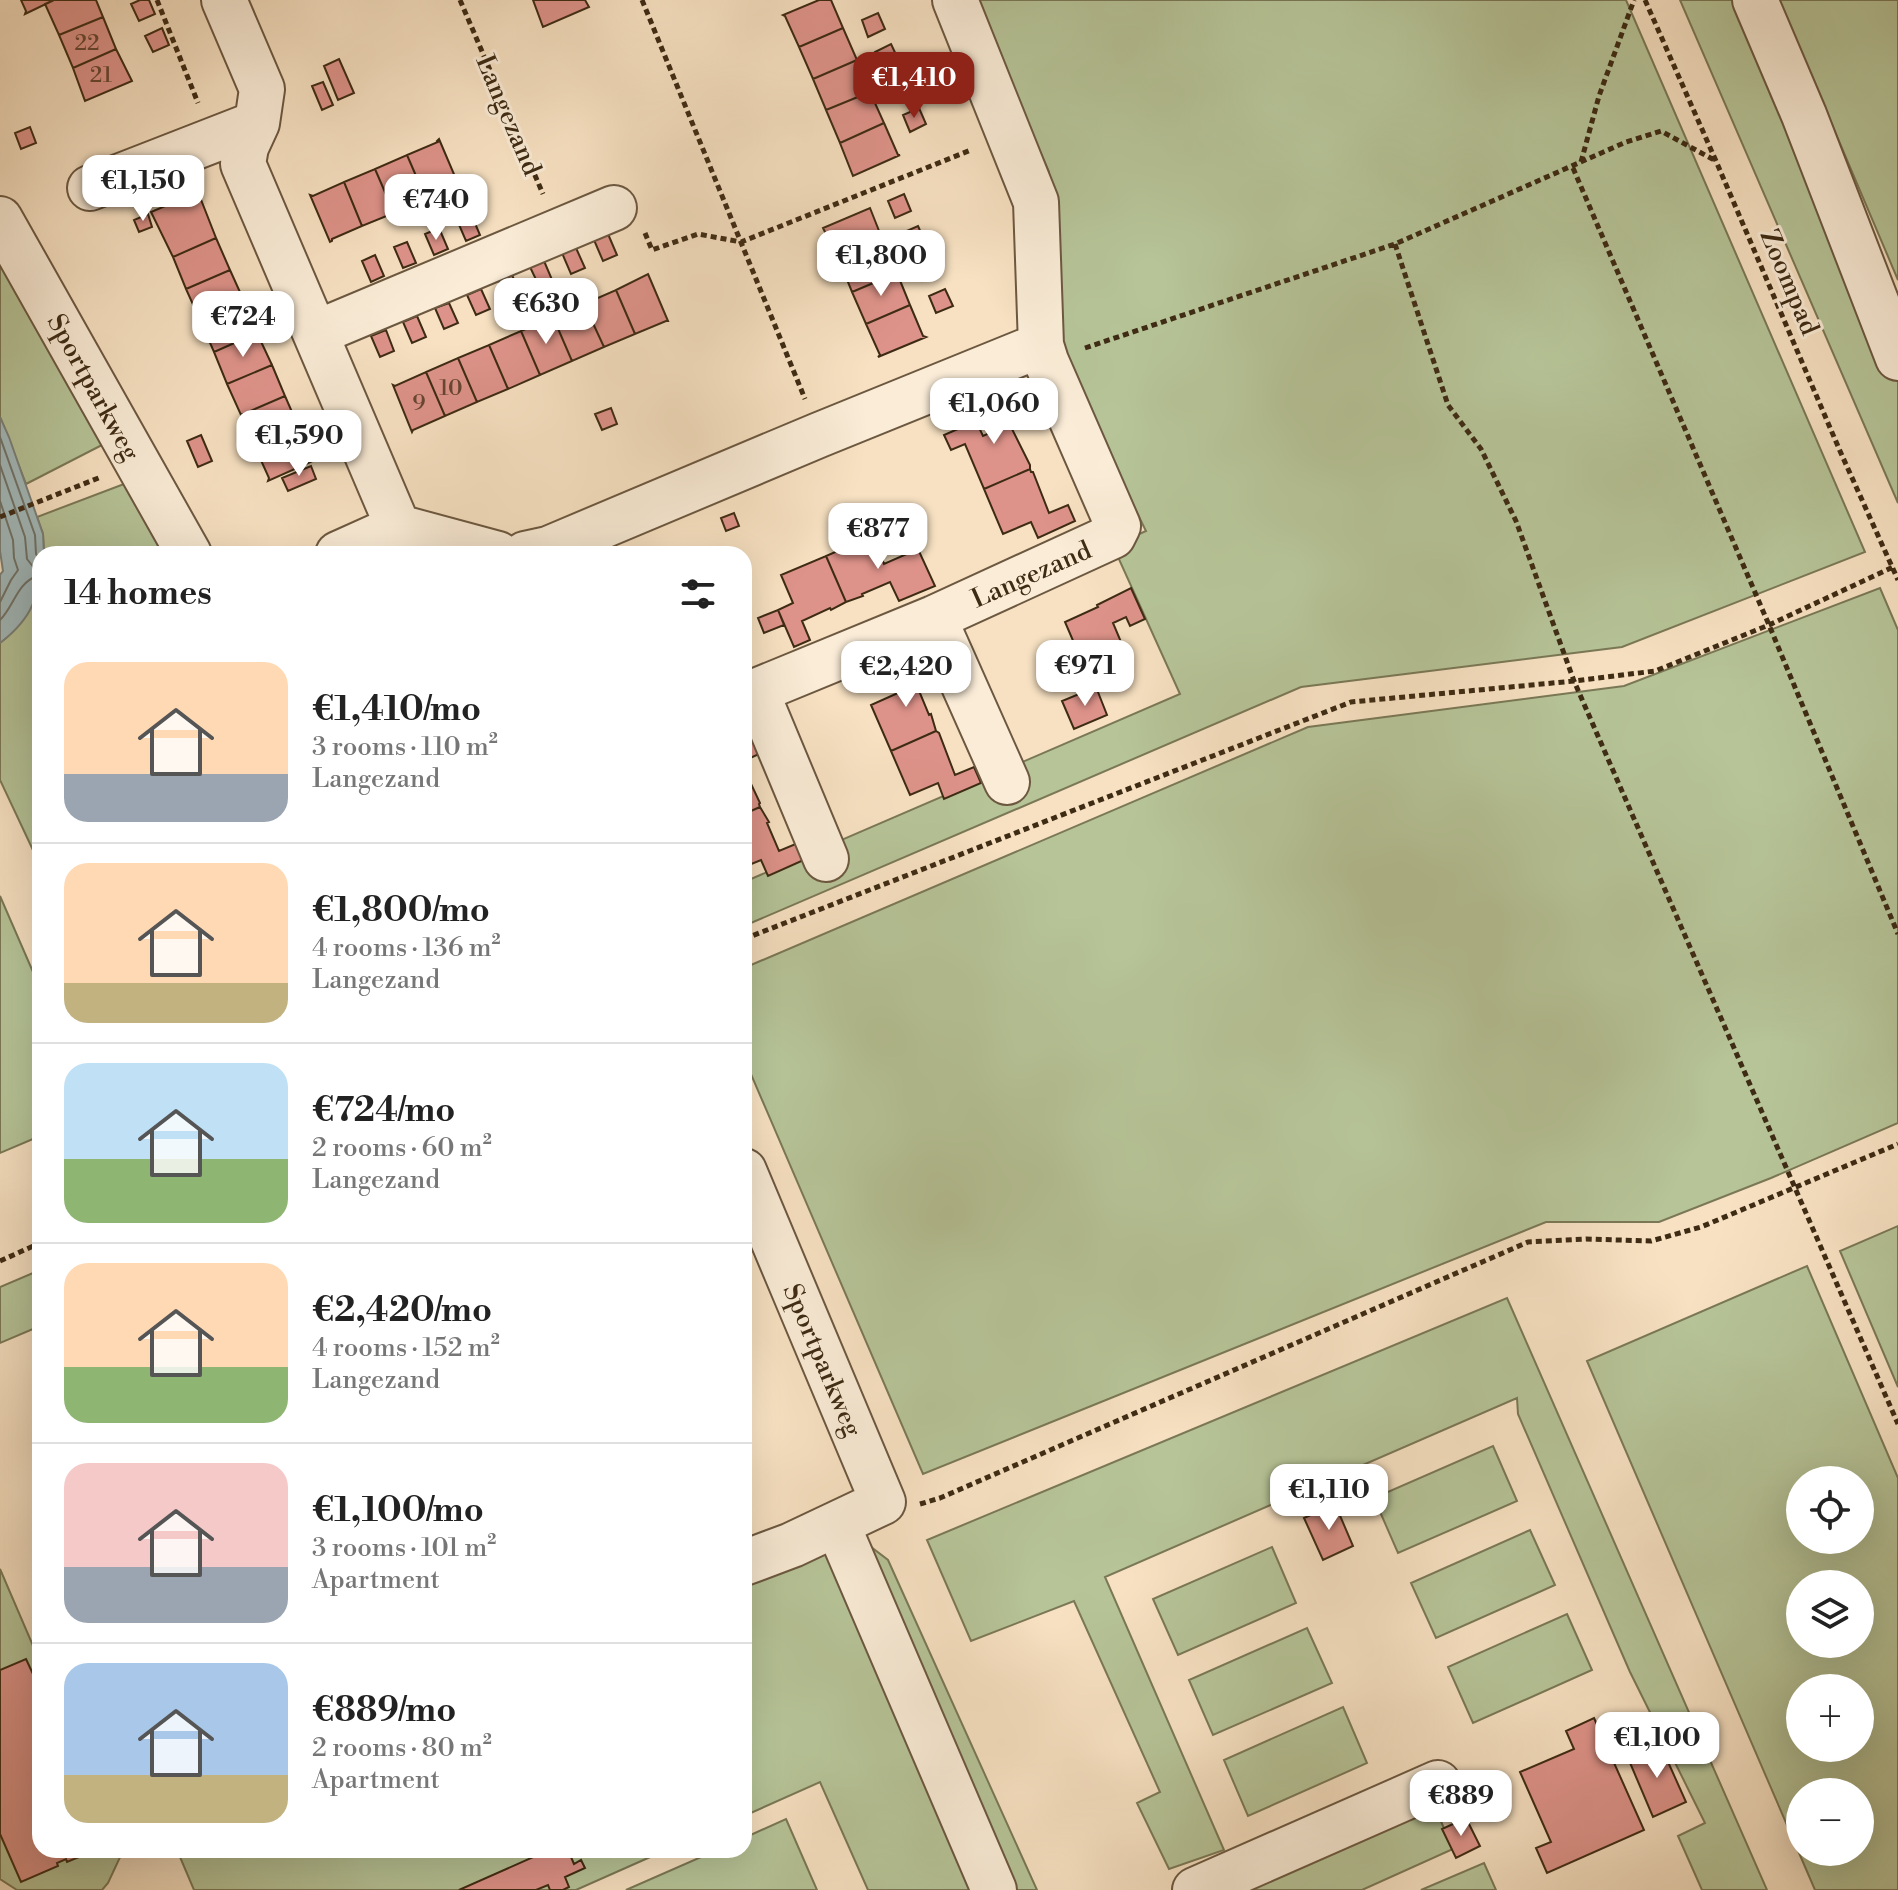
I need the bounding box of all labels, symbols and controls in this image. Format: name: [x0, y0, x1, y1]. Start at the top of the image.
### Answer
house number: 22: [74, 30, 100, 57]
street label: Langezand: [468, 50, 548, 181]
pin: €1,410: [849, 52, 979, 120]
house number: 21: [90, 62, 113, 89]
text: €1,410: [871, 62, 957, 94]
pin: €1,150: [78, 155, 208, 223]
text: €1,150: [100, 165, 186, 197]
pin: €740: [389, 174, 483, 242]
text: €740: [403, 184, 469, 216]
street label: Zoompad: [1753, 225, 1826, 340]
pin: €1,800: [816, 230, 946, 298]
text: €1,800: [835, 240, 927, 272]
pin: €630: [499, 278, 593, 346]
text: €630: [512, 288, 580, 320]
pin: €724: [196, 291, 290, 359]
text: €724: [210, 301, 276, 333]
street label: Sportparkweg: [40, 309, 147, 467]
house number: 10: [439, 375, 463, 402]
pin: €1,060: [929, 378, 1059, 446]
text: €1,060: [948, 388, 1040, 420]
house number: 9: [412, 390, 426, 417]
pin: €1,590: [234, 410, 364, 478]
text: €1,590: [254, 420, 344, 452]
pin: €877: [831, 503, 925, 571]
text: €877: [846, 513, 910, 545]
street label: Langezand: [966, 534, 1097, 616]
icon: filters: [676, 572, 720, 616]
text: 14 homes: [64, 573, 212, 615]
pin: €971: [1038, 640, 1132, 708]
pin: €2,420: [841, 641, 971, 709]
text: €971: [1054, 650, 1116, 682]
text: €2,420: [859, 651, 953, 683]
text: €1,410/mo: [312, 689, 481, 731]
icon: home: [128, 694, 224, 790]
text: 3 rooms · 110 m²: [312, 731, 498, 763]
text: Langezand: [312, 763, 440, 795]
text: €1,800/mo: [312, 890, 490, 932]
icon: home: [128, 895, 224, 991]
text: 4 rooms · 136 m²: [312, 932, 501, 964]
text: Langezand: [312, 964, 440, 996]
text: €724/mo: [312, 1090, 455, 1132]
icon: home: [128, 1095, 224, 1191]
text: 2 rooms · 60 m²: [312, 1132, 492, 1164]
text: Langezand: [312, 1164, 440, 1196]
street label: Sportparkweg: [776, 1279, 869, 1442]
text: €2,420/mo: [312, 1290, 492, 1332]
icon: home: [128, 1295, 224, 1391]
text: 4 rooms · 152 m²: [312, 1332, 500, 1364]
text: Langezand: [312, 1364, 440, 1396]
pin: €1,110: [1264, 1464, 1394, 1532]
map controls: [1786, 1466, 1874, 1866]
button: locate: [1786, 1466, 1874, 1554]
text: €1,110: [1288, 1474, 1370, 1506]
text: €1,100/mo: [312, 1490, 484, 1532]
icon: home: [128, 1495, 224, 1591]
text: 3 rooms · 101 m²: [312, 1532, 496, 1564]
text: Apartment: [312, 1564, 440, 1596]
button: layers: [1786, 1570, 1874, 1658]
button: +: [1786, 1674, 1874, 1762]
text: €889/mo: [312, 1690, 456, 1732]
icon: home: [128, 1695, 224, 1791]
pin: €1,100: [1592, 1712, 1722, 1780]
text: €1,100: [1613, 1722, 1701, 1754]
text: 2 rooms · 80 m²: [312, 1732, 492, 1764]
text: Apartment: [312, 1764, 440, 1796]
pin: €889: [1414, 1770, 1508, 1838]
button: −: [1786, 1778, 1874, 1866]
text: €889: [1428, 1780, 1494, 1812]

